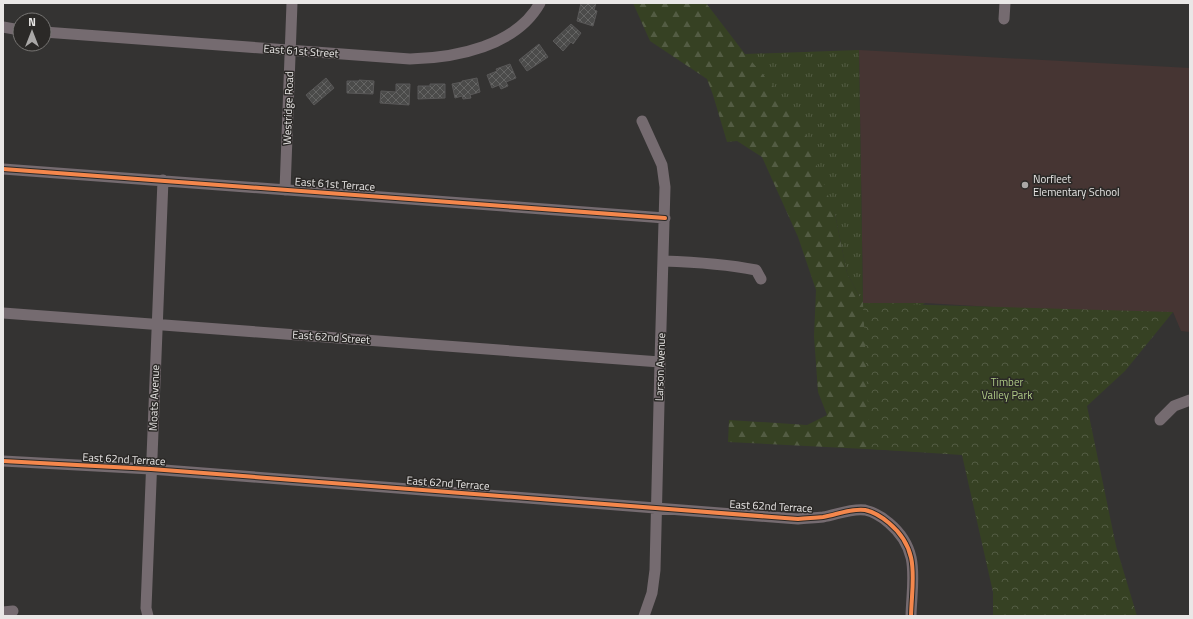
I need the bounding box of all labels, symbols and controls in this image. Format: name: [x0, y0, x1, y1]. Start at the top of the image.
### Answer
north arrow: [12, 12, 52, 52]
text: N: [28, 14, 36, 30]
street label: East 61st Street: [263, 40, 339, 62]
street label: Westridge Road: [279, 71, 297, 145]
place label: Norfleet Elementary School: [1033, 171, 1120, 200]
street label: East 61st Terrace: [294, 173, 376, 195]
marker: Norfleet Elementary School: [1020, 180, 1030, 190]
street label: East 62nd Street: [292, 326, 371, 348]
street label: Larson Avenue: [651, 332, 669, 401]
street label: Moats Avenue: [145, 364, 163, 431]
park label: Timber Valley Park: [982, 374, 1033, 403]
street label: East 62nd Terrace: [82, 449, 166, 469]
street label: East 62nd Terrace: [406, 472, 490, 494]
street label: East 62nd Terrace: [729, 496, 813, 516]

